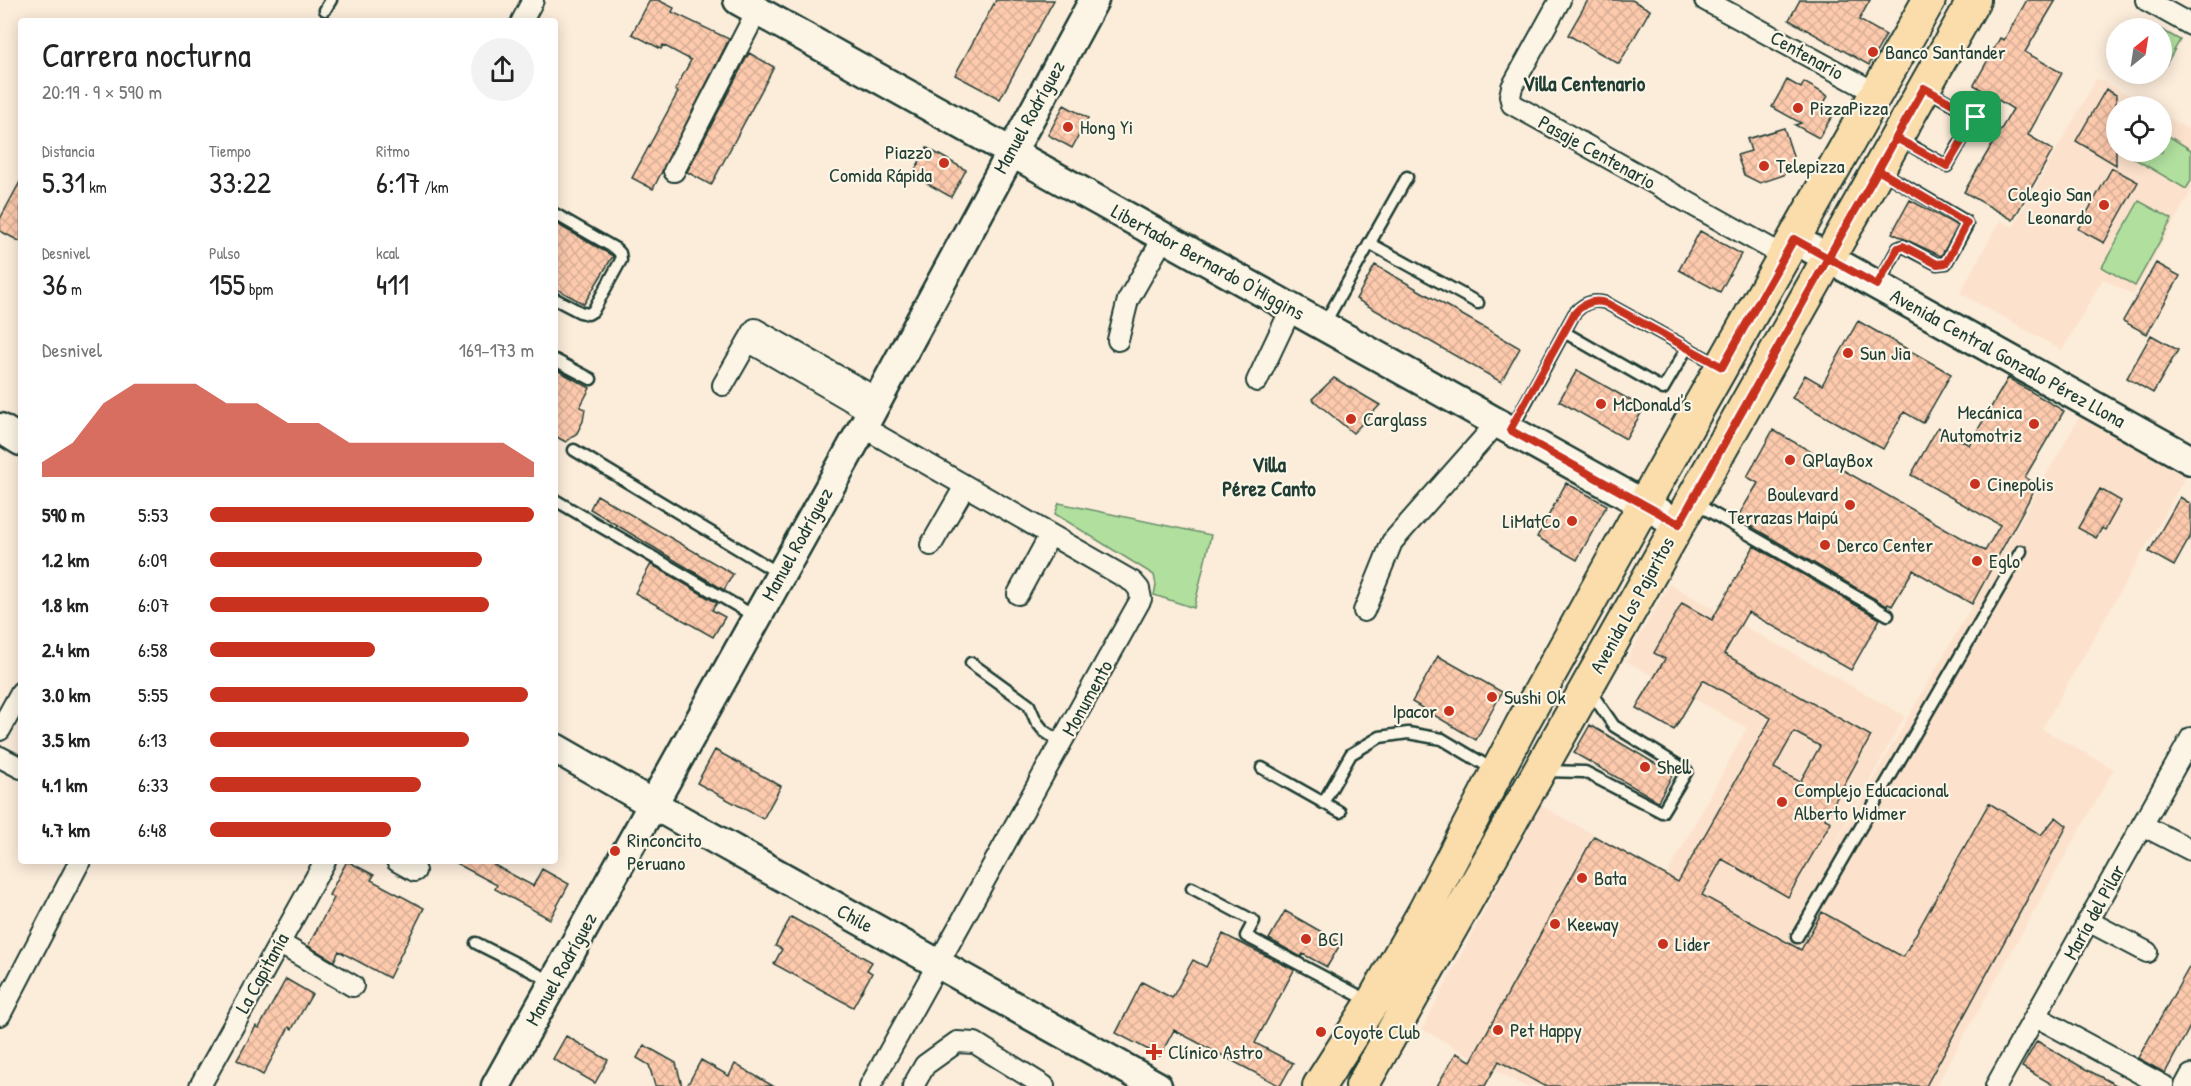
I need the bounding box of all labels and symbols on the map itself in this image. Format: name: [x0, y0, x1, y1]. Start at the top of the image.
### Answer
north arrow: [2106, 18, 2172, 84]
street label: Centenario: [1766, 23, 1849, 86]
place label: Banco Santander: [1885, 38, 2006, 65]
marker: Banco Santander: [1866, 45, 1880, 59]
street label: Manuel Rodríguez: [986, 55, 1071, 178]
district label: Villa Centenario: [1523, 69, 1646, 98]
pin: [1950, 91, 2001, 142]
place label: PizzaPizza: [1810, 94, 1888, 121]
marker: PizzaPizza: [1791, 101, 1805, 115]
street label: Pasaje Centenario: [1534, 108, 1661, 195]
place label: Hong Yi: [1080, 113, 1133, 140]
marker: Hong Yi: [1061, 120, 1075, 134]
place label: Piazzo Comida Rápida: [829, 138, 932, 188]
place label: Telepizza: [1776, 152, 1845, 179]
marker: Piazzo Comida Rápida: [937, 156, 951, 170]
marker: Telepizza: [1757, 159, 1771, 173]
place label: Colegio San Leonardo: [2008, 180, 2092, 230]
street label: Libertador Bernardo O'Higgins: [1107, 197, 1310, 326]
marker: Colegio San Leonardo: [2097, 198, 2111, 212]
street label: Avenida Central Gonzalo Pérez Llona: [1886, 282, 2131, 434]
place label: Sun Jia: [1860, 339, 1911, 366]
marker: Sun Jia: [1841, 346, 1855, 360]
place label: McDonald's: [1613, 390, 1692, 417]
marker: McDonald's: [1594, 397, 1608, 411]
place label: Mecánica Automotriz: [1940, 398, 2022, 448]
place label: Carglass: [1363, 405, 1427, 432]
marker: Carglass: [1344, 412, 1358, 426]
marker: Mecánica Automotriz: [2027, 417, 2041, 431]
place label: QPlayBox: [1802, 446, 1874, 473]
district label: Villa Pérez Canto: [1222, 450, 1316, 503]
marker: QPlayBox: [1783, 453, 1797, 467]
place label: Cinepolis: [1987, 470, 2054, 497]
marker: Cinepolis: [1968, 477, 1982, 491]
place label: Boulevard Terrazas Maipú: [1728, 480, 1838, 530]
street label: Manuel Rodríguez: [754, 482, 839, 605]
marker: Boulevard Terrazas Maipú: [1843, 498, 1857, 512]
place label: LiMatCo: [1502, 507, 1560, 534]
marker: LiMatCo: [1565, 514, 1579, 528]
street label: Avenida Los Pajaritos: [1583, 531, 1680, 678]
place label: Derco Center: [1837, 531, 1933, 558]
marker: Derco Center: [1818, 538, 1832, 552]
place label: Eglo: [1989, 547, 2020, 574]
marker: Eglo: [1970, 554, 1984, 568]
street label: Monumento: [1055, 655, 1118, 740]
place label: Sushi Ok: [1504, 683, 1566, 710]
marker: Sushi Ok: [1485, 690, 1499, 704]
place label: Ipacor: [1392, 697, 1437, 724]
marker: Ipacor: [1442, 704, 1456, 718]
place label: Shell: [1657, 753, 1692, 780]
marker: Shell: [1638, 760, 1652, 774]
place label: Complejo Educacional Alberto Widmer: [1794, 776, 1949, 826]
marker: Complejo Educacional Alberto Widmer: [1775, 795, 1789, 809]
place label: Rinconcito Peruano: [627, 826, 702, 876]
marker: Rinconcito Peruano: [608, 844, 622, 858]
street label: María del Pilar: [2056, 859, 2131, 964]
place label: Bata: [1594, 864, 1627, 891]
marker: Bata: [1575, 871, 1589, 885]
street label: Chile: [832, 897, 878, 938]
street label: Manuel Rodríguez: [518, 907, 603, 1030]
place label: Keeway: [1567, 910, 1619, 937]
marker: Keeway: [1548, 917, 1562, 931]
place label: BCI: [1318, 925, 1344, 952]
street label: La Capitanía: [228, 928, 295, 1018]
place label: Lider: [1675, 930, 1711, 957]
marker: BCI: [1299, 932, 1313, 946]
marker: Lider: [1656, 937, 1670, 951]
place label: Pet Happy: [1510, 1016, 1582, 1043]
place label: Coyote Club: [1333, 1018, 1421, 1045]
marker: Pet Happy: [1491, 1023, 1505, 1037]
marker: Coyote Club: [1314, 1025, 1328, 1039]
place label: Clínico Astro: [1168, 1038, 1263, 1065]
marker: Clínico Astro: [1145, 1043, 1163, 1061]

